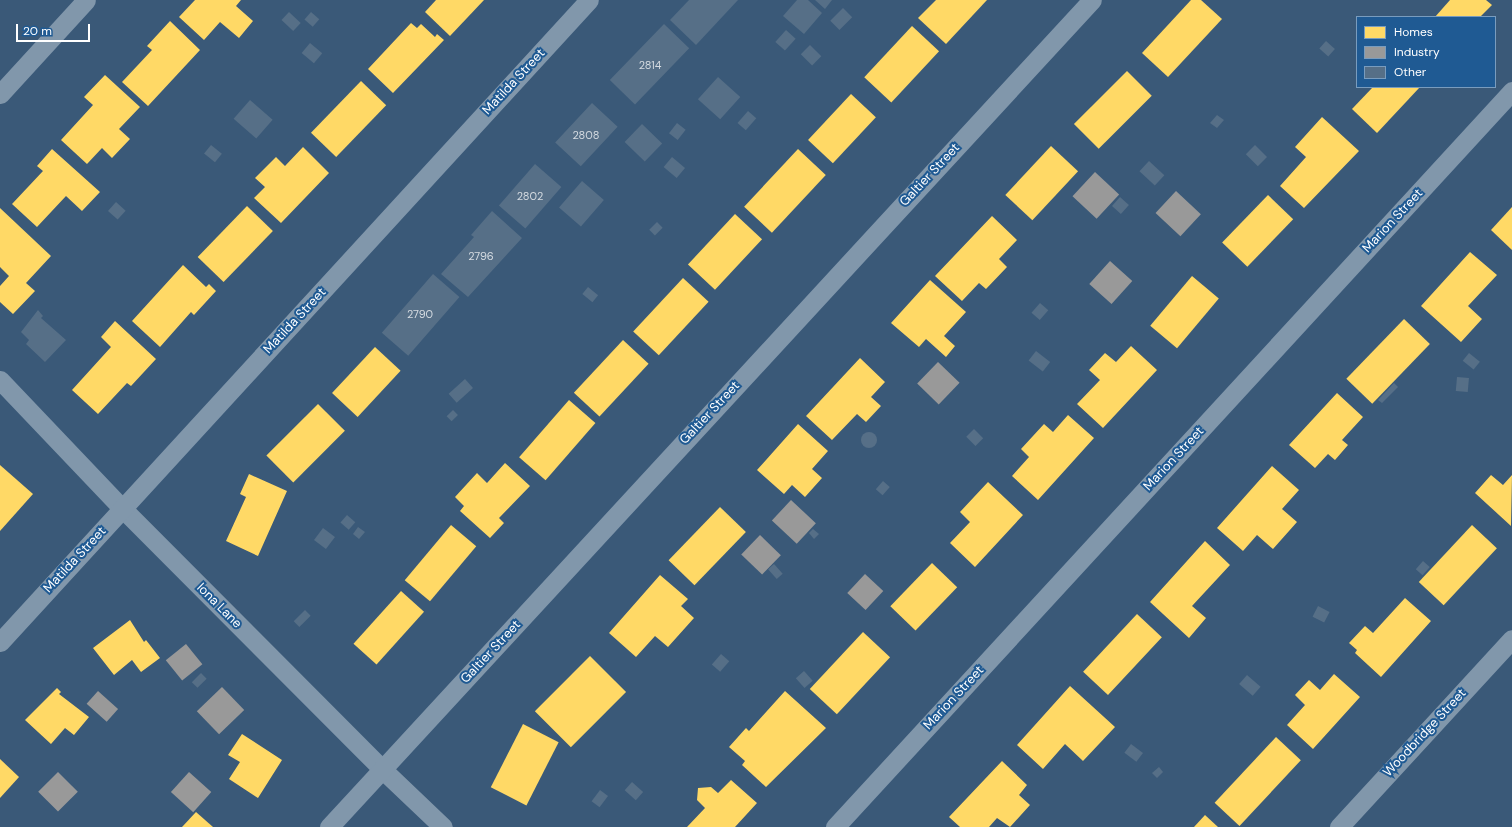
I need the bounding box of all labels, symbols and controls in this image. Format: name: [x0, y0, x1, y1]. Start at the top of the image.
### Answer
scale bar: [18, 16, 92, 42]
legend: [1356, 16, 1496, 88]
text: 20 m: [23, 23, 52, 39]
text: Homes: [1394, 24, 1433, 40]
text: Industry: [1394, 44, 1440, 60]
street label: Matilda Street: [479, 46, 549, 118]
house number: 2814: [639, 58, 661, 72]
text: Other: [1394, 64, 1426, 80]
house number: 2808: [572, 128, 600, 142]
street label: Galtier Street: [897, 140, 963, 210]
street label: Marion Street: [1360, 186, 1426, 256]
house number: 2802: [517, 189, 543, 203]
house number: 2796: [468, 249, 494, 263]
street label: Matilda Street: [260, 285, 330, 357]
house number: 2790: [407, 307, 433, 321]
street label: Galtier Street: [677, 378, 743, 448]
street label: Marion Street: [1141, 424, 1207, 494]
street label: Matilda Street: [40, 524, 110, 596]
street label: Iona Lane: [193, 580, 245, 632]
street label: Galtier Street: [458, 617, 524, 687]
street label: Marion Street: [921, 663, 987, 733]
street label: Woodbridge Street: [1380, 686, 1470, 780]

